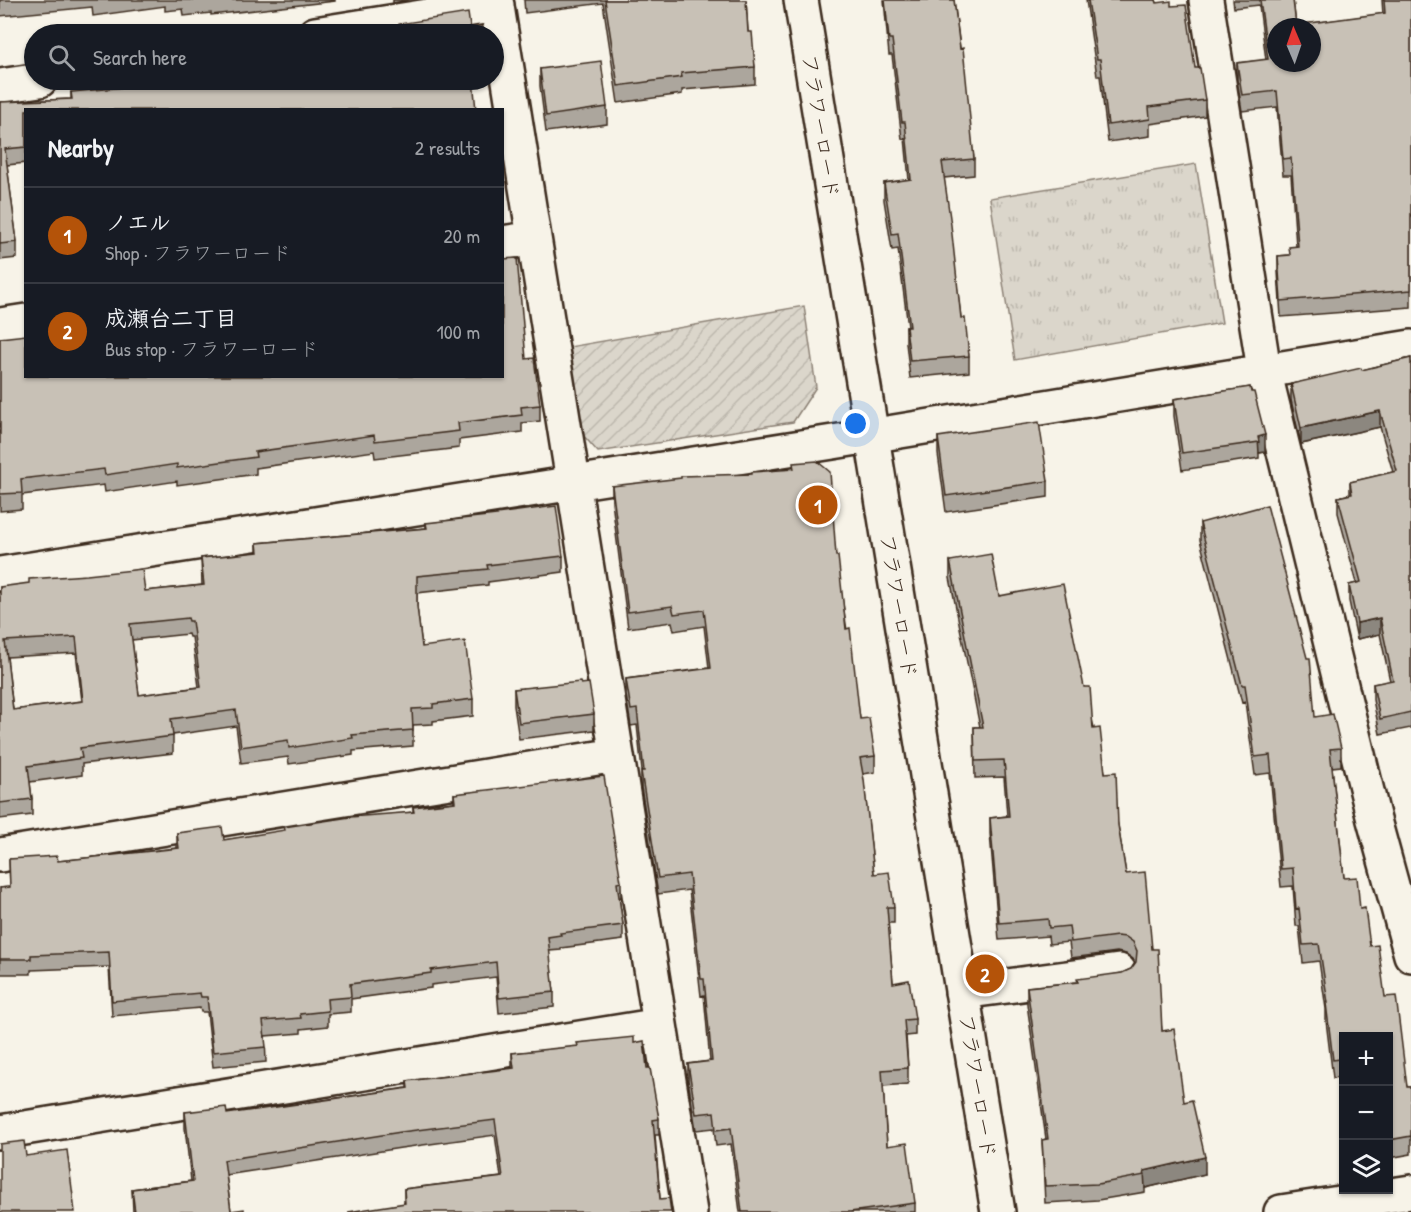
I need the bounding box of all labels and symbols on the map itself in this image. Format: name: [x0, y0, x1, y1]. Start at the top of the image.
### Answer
north arrow: [1267, 18, 1321, 72]
street label: フラワーロード: [795, 52, 847, 200]
your location: [841, 409, 870, 438]
pin: 1: [798, 482, 838, 528]
street label: フラワーロード: [873, 532, 925, 680]
pin: 2: [966, 952, 1004, 996]
street label: フラワーロード: [952, 1012, 1004, 1160]

